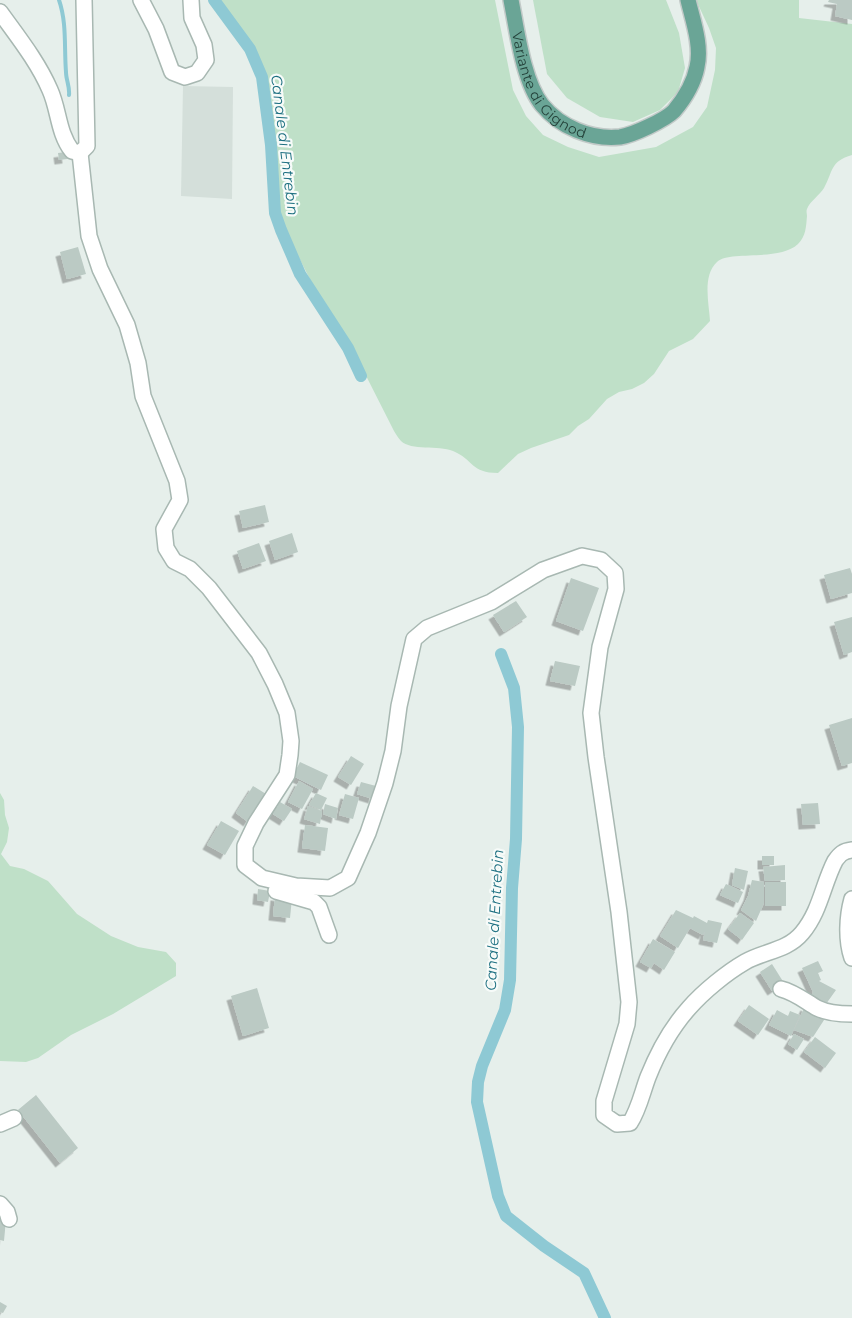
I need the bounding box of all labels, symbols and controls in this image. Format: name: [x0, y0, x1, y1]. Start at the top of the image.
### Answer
street label: Variante di Gignod: [508, 30, 589, 142]
water label: Canale di Entrebin: [267, 74, 303, 216]
water label: Canale di Entrebin: [481, 849, 507, 991]

